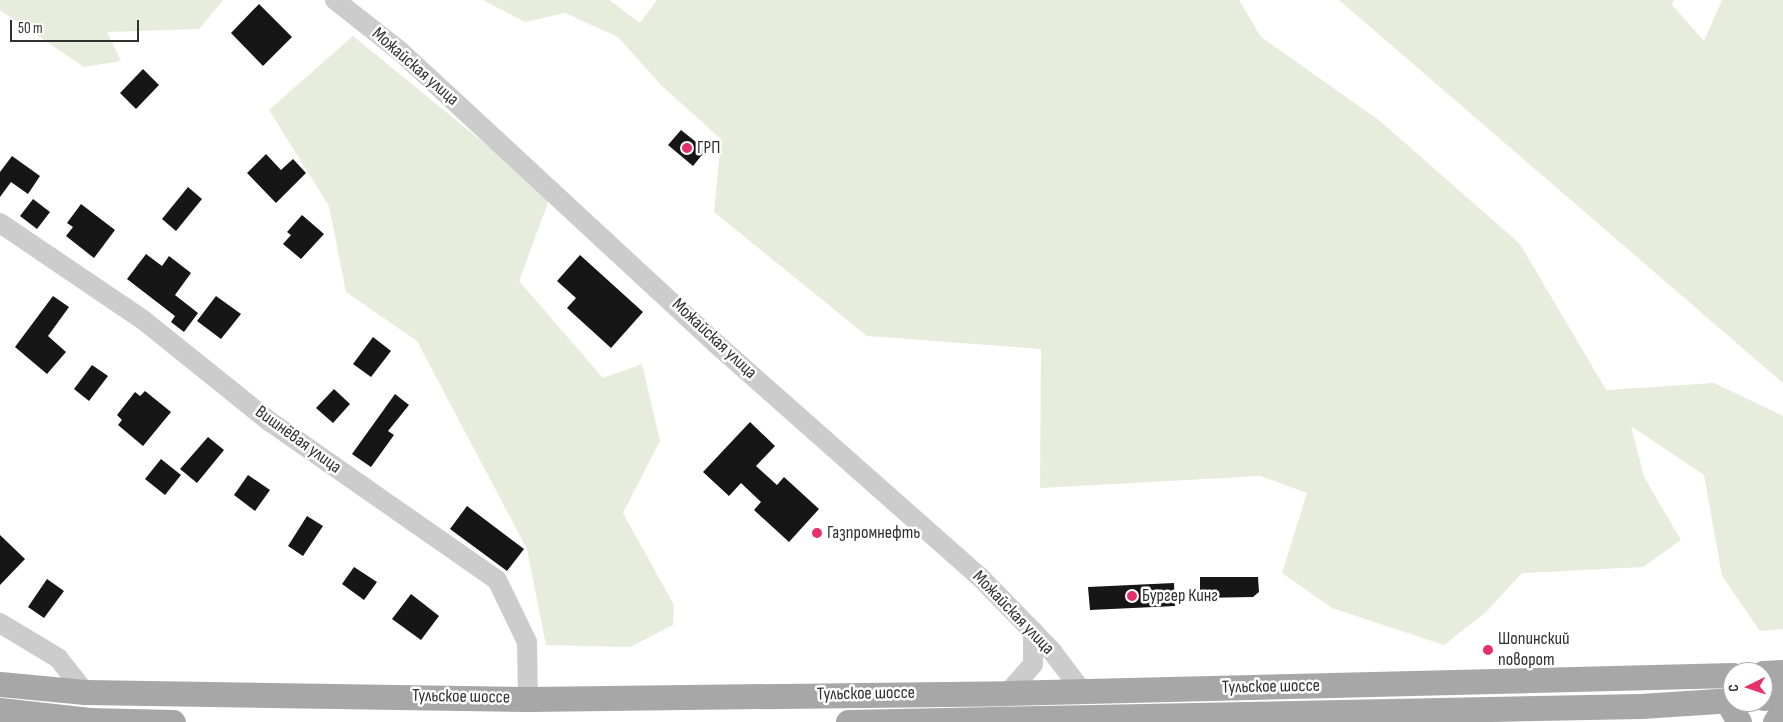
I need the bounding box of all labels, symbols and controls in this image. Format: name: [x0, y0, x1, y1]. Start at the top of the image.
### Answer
scale bar: [12, 10, 141, 42]
text: 50 m: [18, 19, 43, 38]
street label: Можайская улица: [367, 23, 463, 111]
place label: ГРП: [697, 137, 720, 159]
marker: ГРП: [681, 142, 693, 154]
street label: Можайская улица: [667, 294, 761, 384]
street label: Вишнёвая улица: [251, 402, 345, 478]
place label: Газпромнефть: [827, 522, 920, 544]
marker: Газпромнефть: [811, 527, 823, 539]
street label: Можайская улица: [968, 567, 1058, 659]
place label: Бургер Кинг: [1142, 585, 1218, 607]
marker: Бургер Кинг: [1126, 590, 1138, 602]
place label: Шопинский поворот: [1498, 629, 1570, 672]
marker: Шопинский поворот: [1482, 644, 1494, 656]
north arrow: [1723, 662, 1773, 712]
street label: Тульское шоссе: [1222, 675, 1320, 699]
street label: Тульское шоссе: [817, 682, 915, 706]
text: С: [1725, 684, 1742, 692]
street label: Тульское шоссе: [412, 685, 510, 709]

